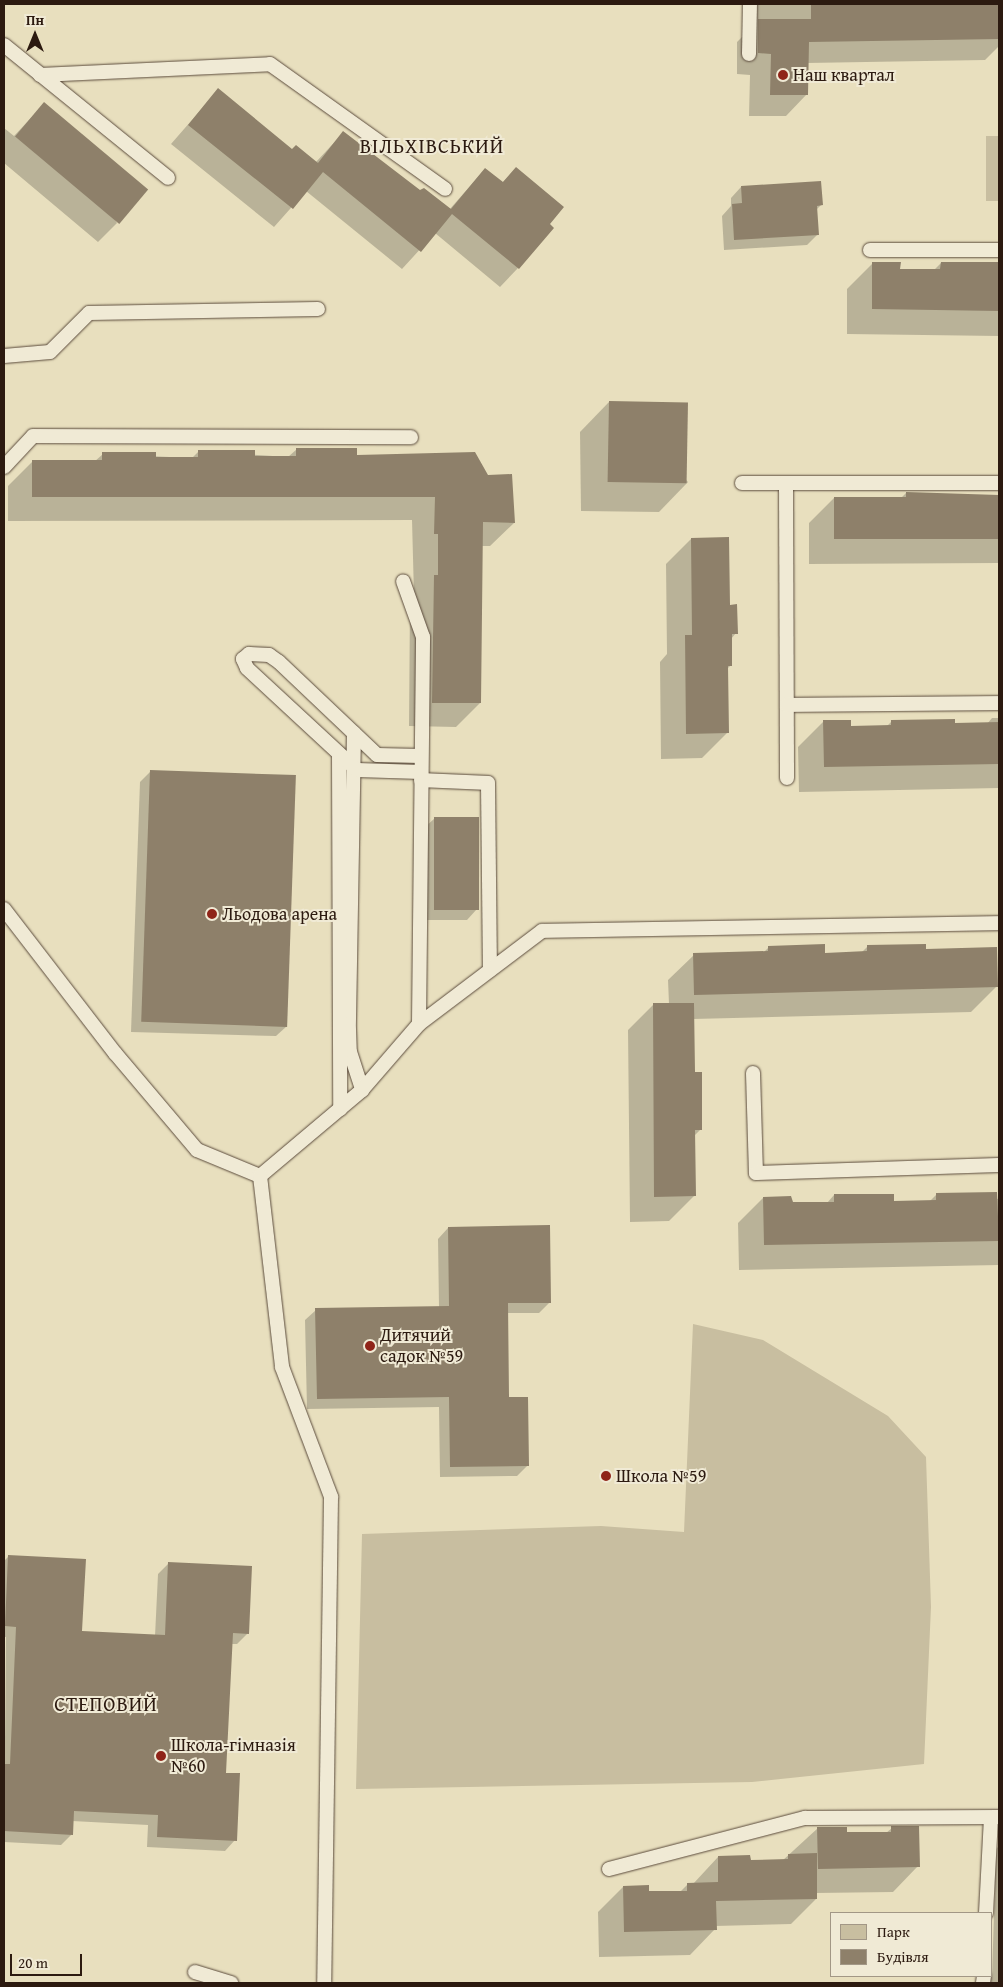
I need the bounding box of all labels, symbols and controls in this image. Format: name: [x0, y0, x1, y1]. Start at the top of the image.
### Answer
north arrow: [10, 10, 60, 60]
text: Пн: [26, 10, 44, 30]
place label: Наш квартал: [793, 64, 895, 86]
marker: Наш квартал: [777, 69, 789, 81]
district label: ВІЛЬХІВСЬКИЙ: [358, 133, 506, 157]
place label: Льодова арена: [222, 903, 337, 925]
marker: Льодова арена: [206, 908, 218, 920]
place label: Дитячий садок №59: [380, 1325, 463, 1368]
marker: Дитячий садок №59: [364, 1340, 376, 1352]
place label: Школа №59: [616, 1465, 706, 1487]
marker: Школа №59: [600, 1470, 612, 1482]
district label: СТЕПОВИЙ: [53, 1691, 159, 1715]
place label: Школа-гімназія №60: [171, 1735, 296, 1778]
marker: Школа-гімназія №60: [155, 1750, 167, 1762]
legend: [830, 1912, 993, 1977]
text: Парк: [877, 1921, 910, 1942]
scale bar: [12, 1944, 85, 1976]
text: Будівля: [877, 1946, 929, 1967]
text: 20 m: [18, 1952, 48, 1973]

